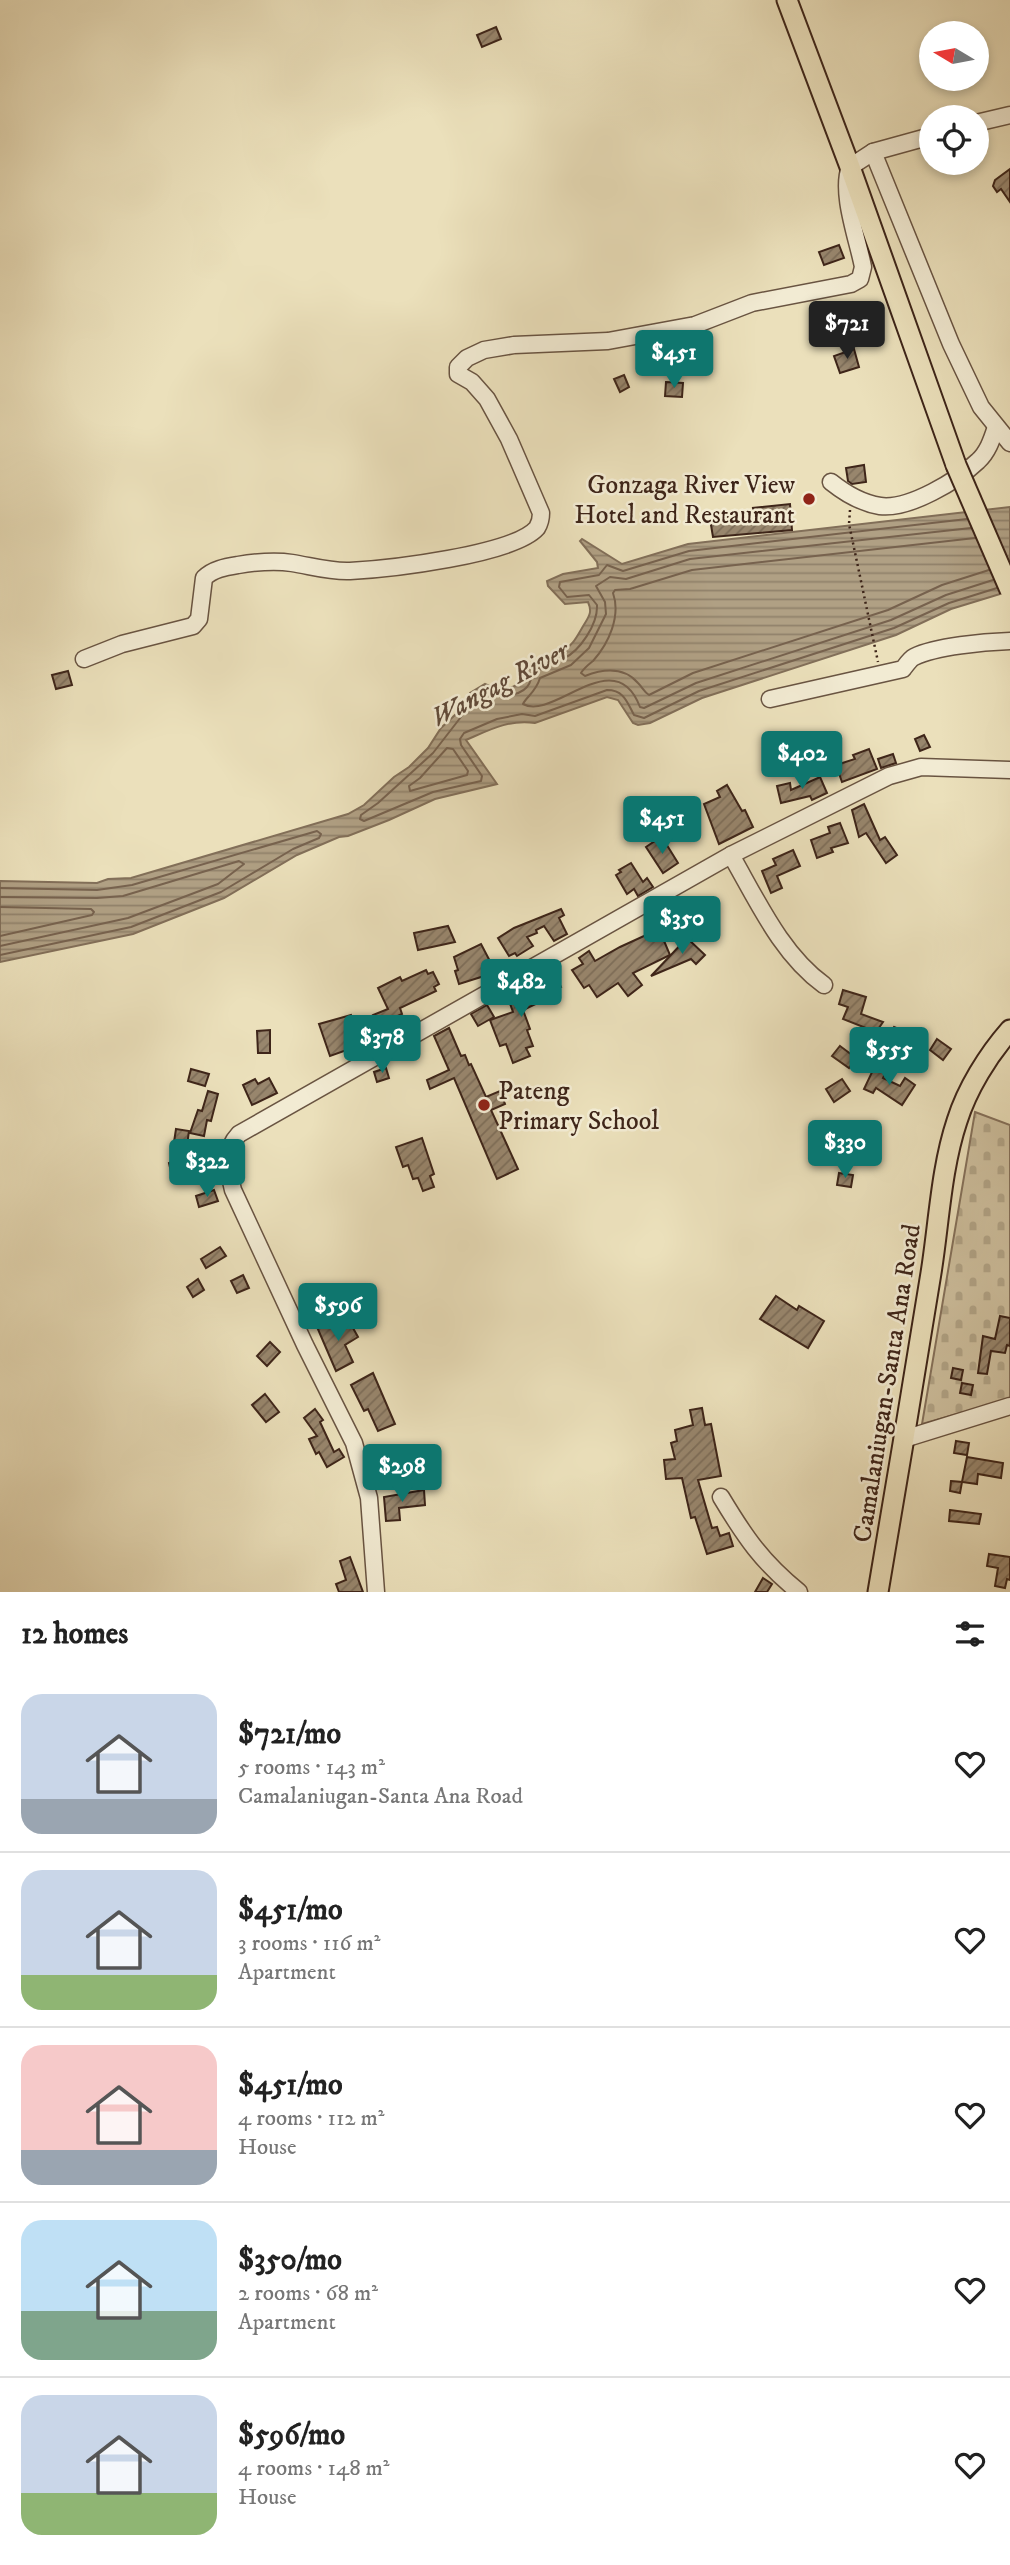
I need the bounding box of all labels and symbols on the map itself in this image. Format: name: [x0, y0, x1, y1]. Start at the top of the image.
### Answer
north arrow: [919, 21, 989, 91]
pin: $721: [806, 302, 888, 361]
pin: $451: [633, 330, 715, 390]
place label: Gonzaga River View Hotel and Restaurant: [574, 469, 795, 532]
marker: Gonzaga River View Hotel and Restaurant: [801, 491, 817, 507]
water label: Wangag River: [425, 632, 577, 735]
pin: $402: [761, 732, 843, 791]
pin: $451: [621, 796, 703, 856]
pin: $350: [641, 897, 723, 956]
pin: $482: [480, 960, 562, 1019]
pin: $378: [341, 1016, 423, 1075]
pin: $555: [848, 1028, 930, 1087]
place label: Pateng Primary School: [498, 1075, 659, 1138]
marker: Pateng Primary School: [476, 1097, 492, 1113]
pin: $330: [804, 1120, 886, 1180]
pin: $322: [166, 1140, 248, 1199]
street label: Camalaniugan-Santa Ana Road: [846, 1222, 929, 1545]
pin: $596: [297, 1284, 379, 1343]
pin: $298: [361, 1444, 443, 1504]

